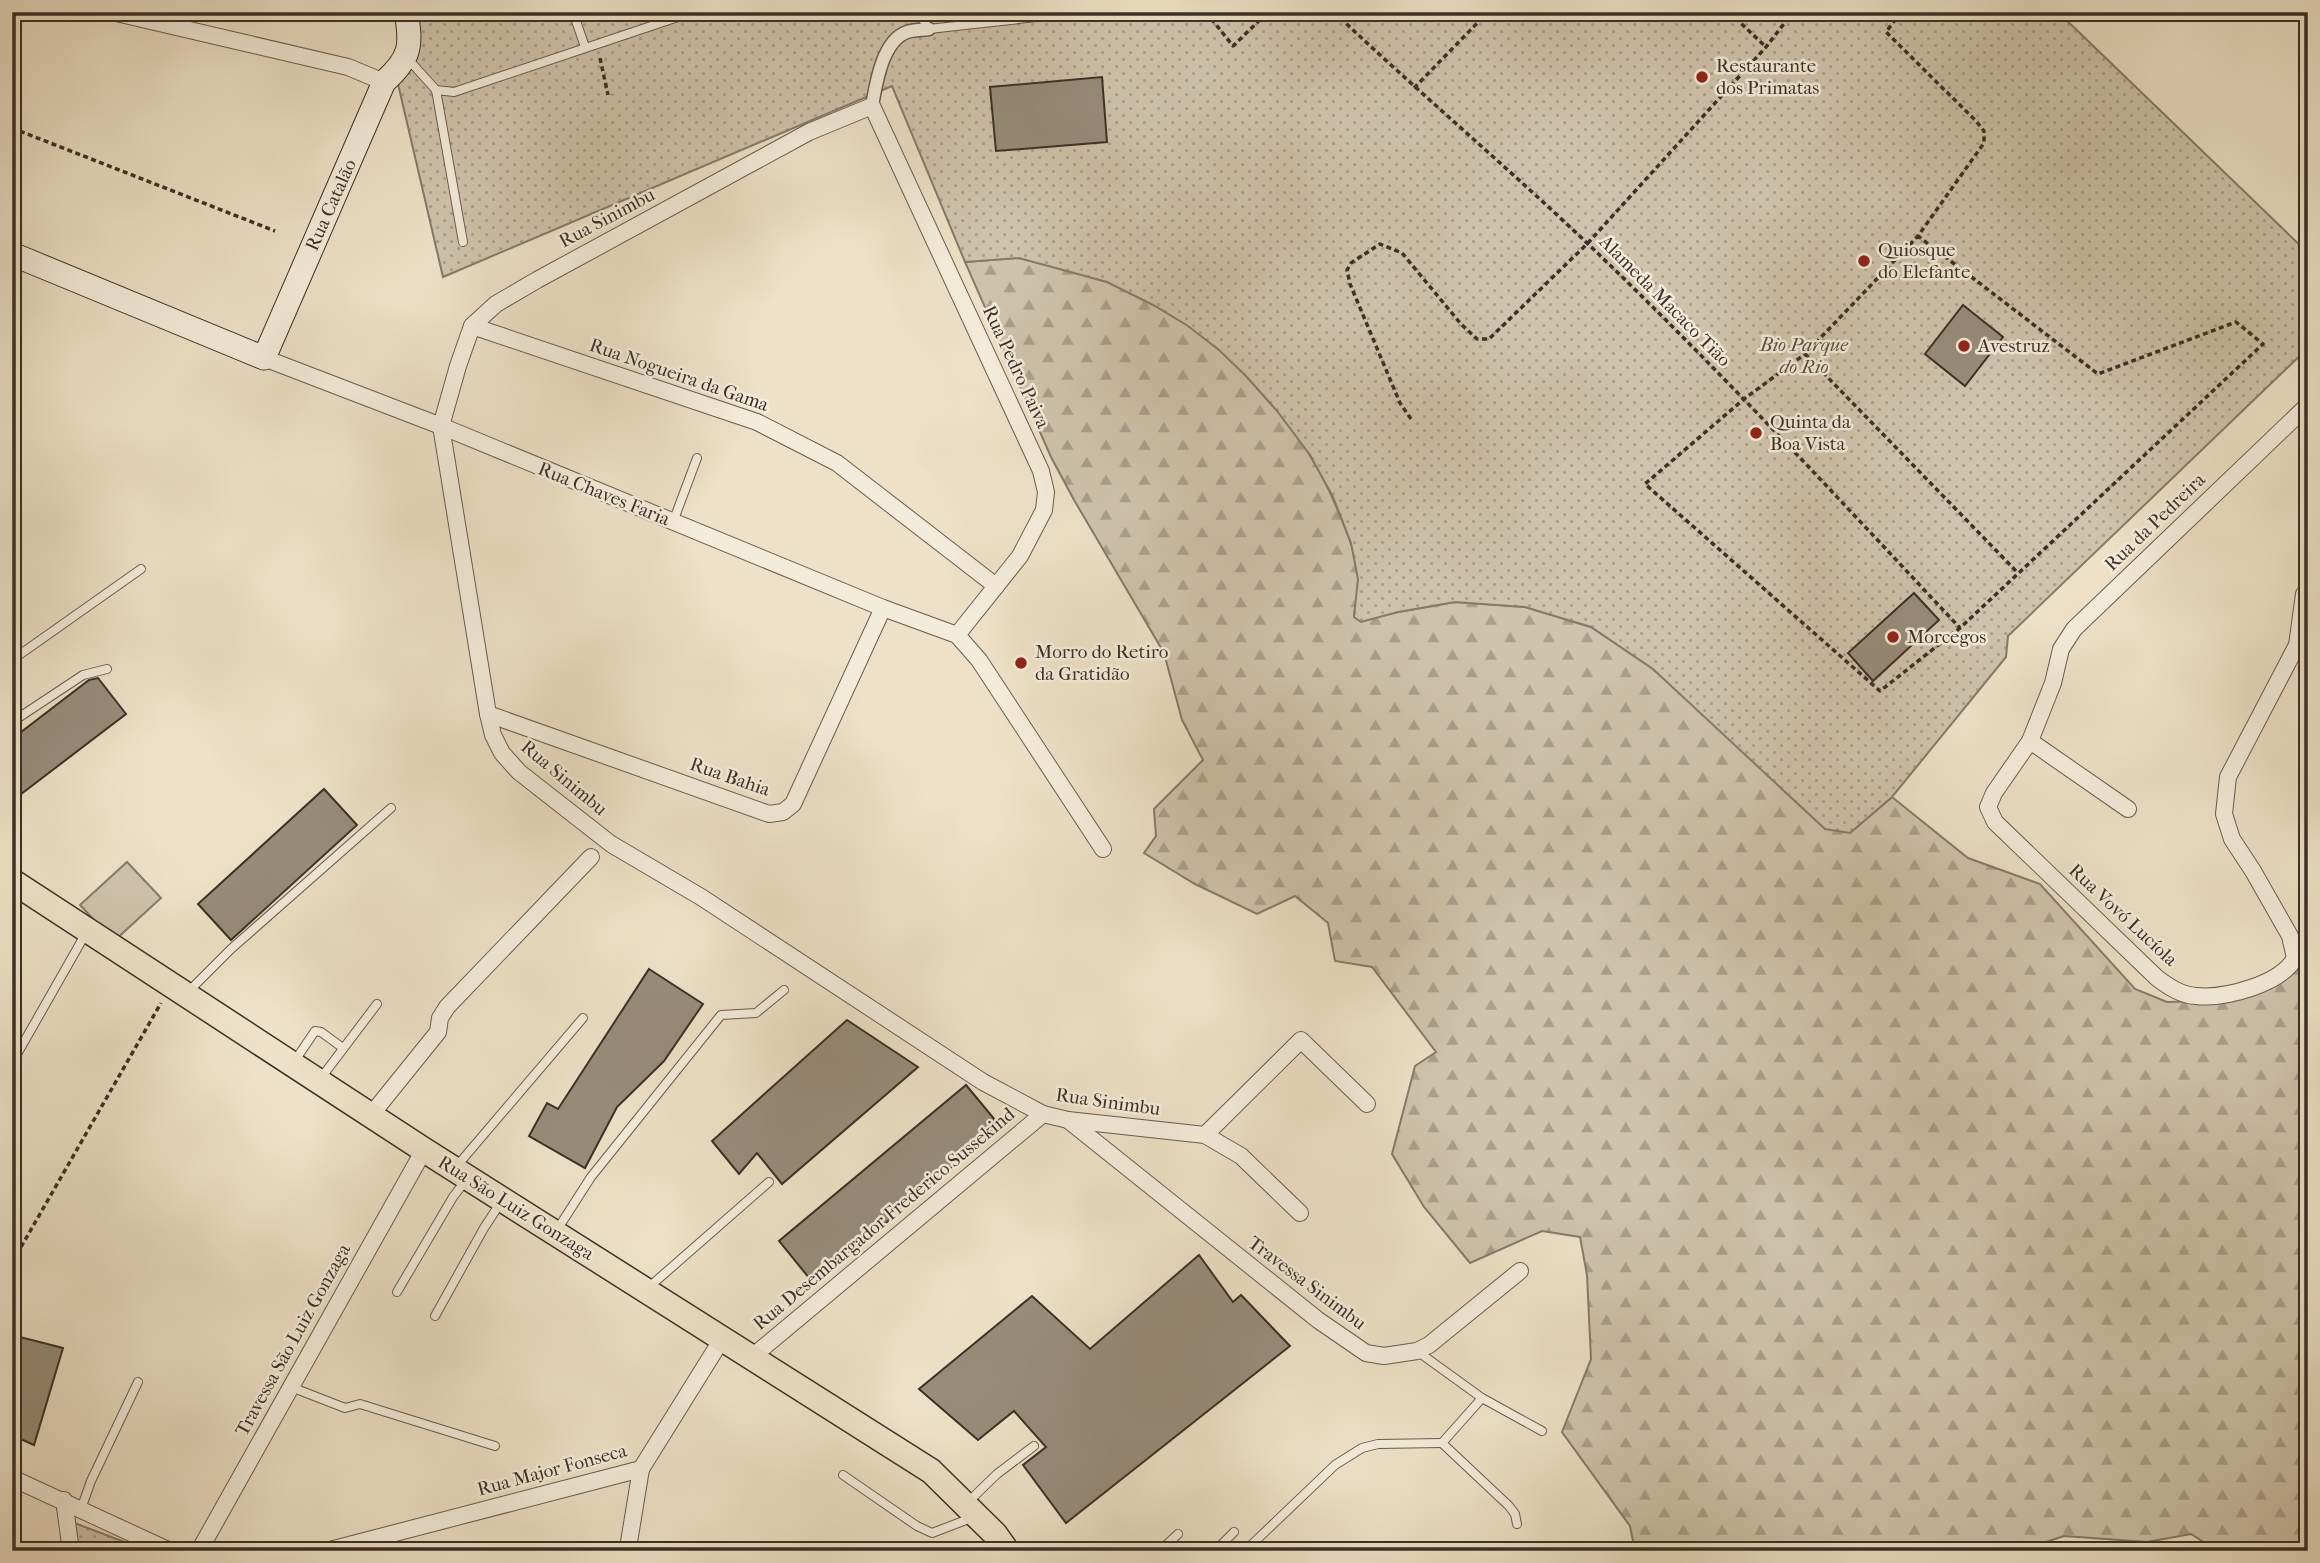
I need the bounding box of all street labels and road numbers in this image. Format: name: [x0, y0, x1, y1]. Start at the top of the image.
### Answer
street label: Rua Catalão: [301, 155, 361, 254]
street label: Rua Sinimbu: [555, 183, 659, 252]
street label: Alameda Macaco Tião: [1594, 230, 1735, 371]
street label: Rua Pedro Paiva: [978, 302, 1054, 432]
street label: Rua Nogueira da Gama: [587, 334, 772, 416]
street label: Rua Chaves Faria: [535, 458, 673, 530]
street label: Rua da Pedreira: [2100, 468, 2210, 575]
street label: Rua Sinimbu: [517, 736, 612, 820]
street label: Rua Bahia: [687, 753, 773, 801]
street label: Rua Vovó Lucíola: [2064, 859, 2182, 971]
street label: Rua Sinimbu: [1054, 1084, 1162, 1120]
street label: Rua Desembargador Frederico Sussekind: [749, 1103, 1020, 1335]
street label: Rua São Luiz Gonzaga: [434, 1151, 598, 1265]
street label: Travessa Sinimbu: [1244, 1232, 1370, 1335]
street label: Travessa São Luiz Gonzaga: [231, 1240, 355, 1440]
street label: Rua Major Fonseca: [475, 1439, 629, 1501]

